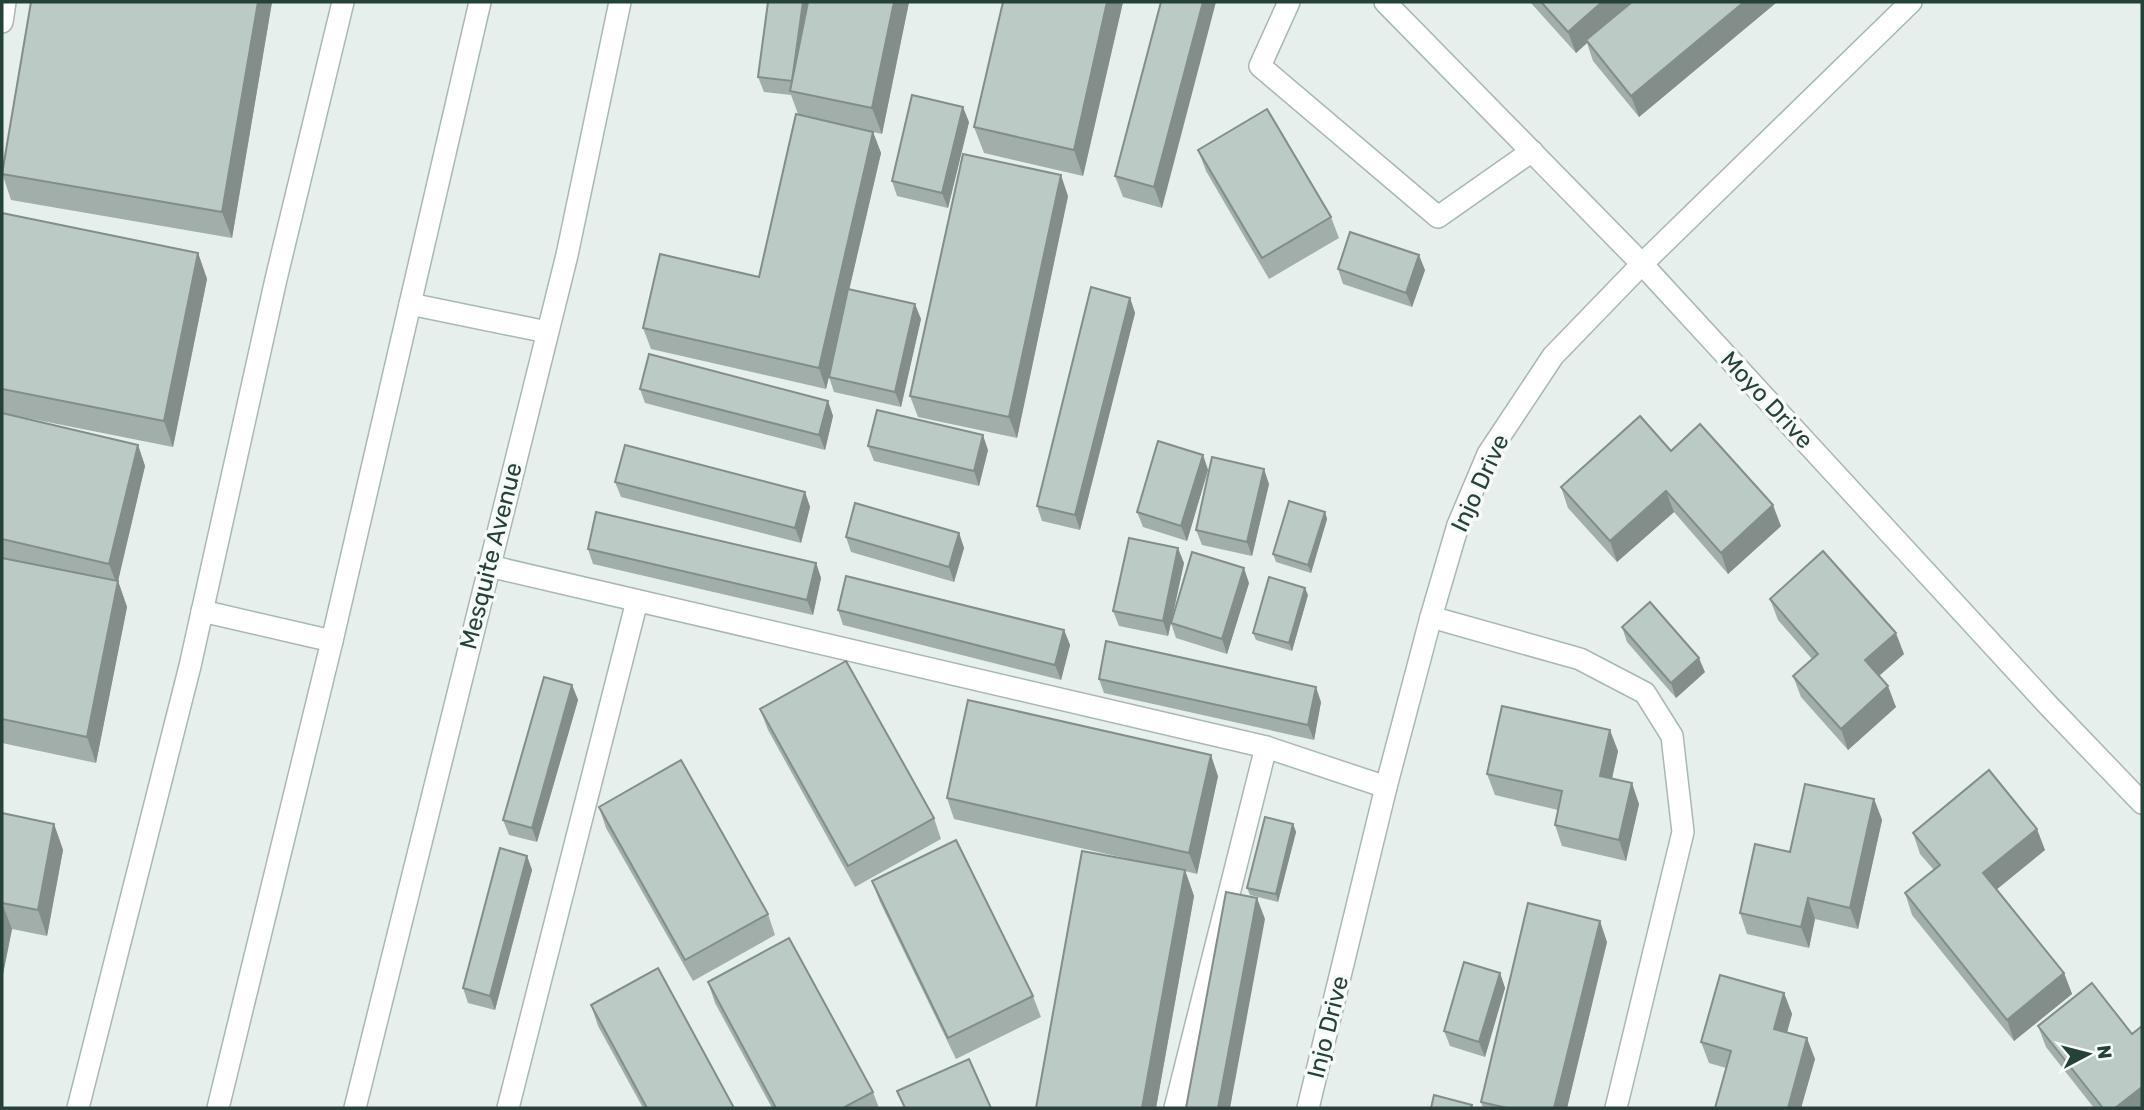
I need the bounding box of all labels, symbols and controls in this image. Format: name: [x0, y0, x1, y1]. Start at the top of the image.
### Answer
street label: Moyo Drive: [1715, 346, 1819, 454]
street label: Injo Drive: [1445, 430, 1515, 536]
street label: Mesquite Avenue: [454, 460, 528, 652]
street label: Injo Drive: [1302, 973, 1354, 1081]
north arrow: [2053, 1019, 2123, 1089]
text: N: [2092, 1044, 2117, 1060]

